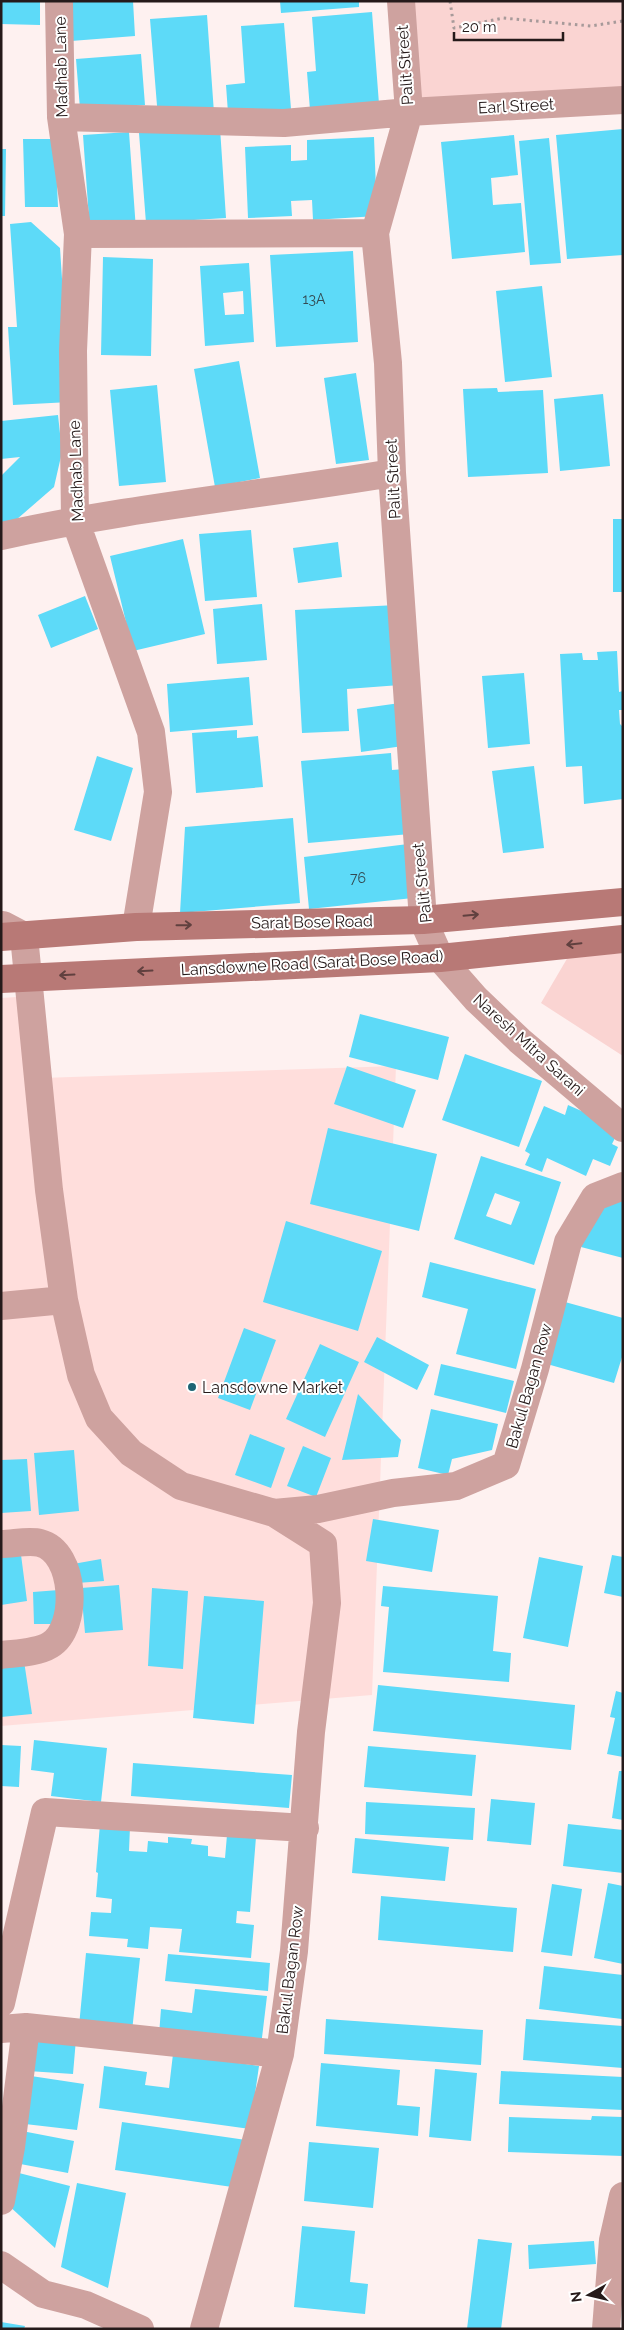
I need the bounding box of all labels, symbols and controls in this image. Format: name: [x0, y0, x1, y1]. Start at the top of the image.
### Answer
scale bar: [454, 10, 563, 42]
street label: Madhab Lane: [51, 16, 71, 118]
text: 20 m: [462, 18, 497, 36]
street label: Palit Street: [393, 24, 417, 106]
street label: Earl Street: [477, 94, 555, 117]
house number: 13A: [303, 291, 326, 307]
street label: Madhab Lane: [65, 420, 87, 522]
street label: Palit Street: [381, 438, 405, 520]
street label: Palit Street: [408, 841, 436, 924]
house number: 76: [350, 870, 366, 886]
street label: Sarat Bose Road: [251, 911, 373, 933]
one-way arrow: [463, 911, 479, 920]
one-way arrow: [176, 921, 192, 930]
one-way arrow: [567, 939, 583, 949]
street label: Lansdowne Road (Sarat Bose Road): [180, 947, 444, 979]
one-way arrow: [138, 967, 154, 976]
one-way arrow: [59, 971, 75, 980]
street label: Naresh Mitra Sarani: [469, 990, 589, 1100]
street label: Bakul Bagan Row: [502, 1321, 556, 1451]
place label: Lansdowne Market: [202, 1378, 344, 1397]
marker: Lansdowne Market: [186, 1381, 198, 1393]
street label: Bakul Bagan Row: [273, 1905, 307, 2035]
north arrow: [564, 2270, 614, 2320]
text: N: [567, 2290, 585, 2303]

